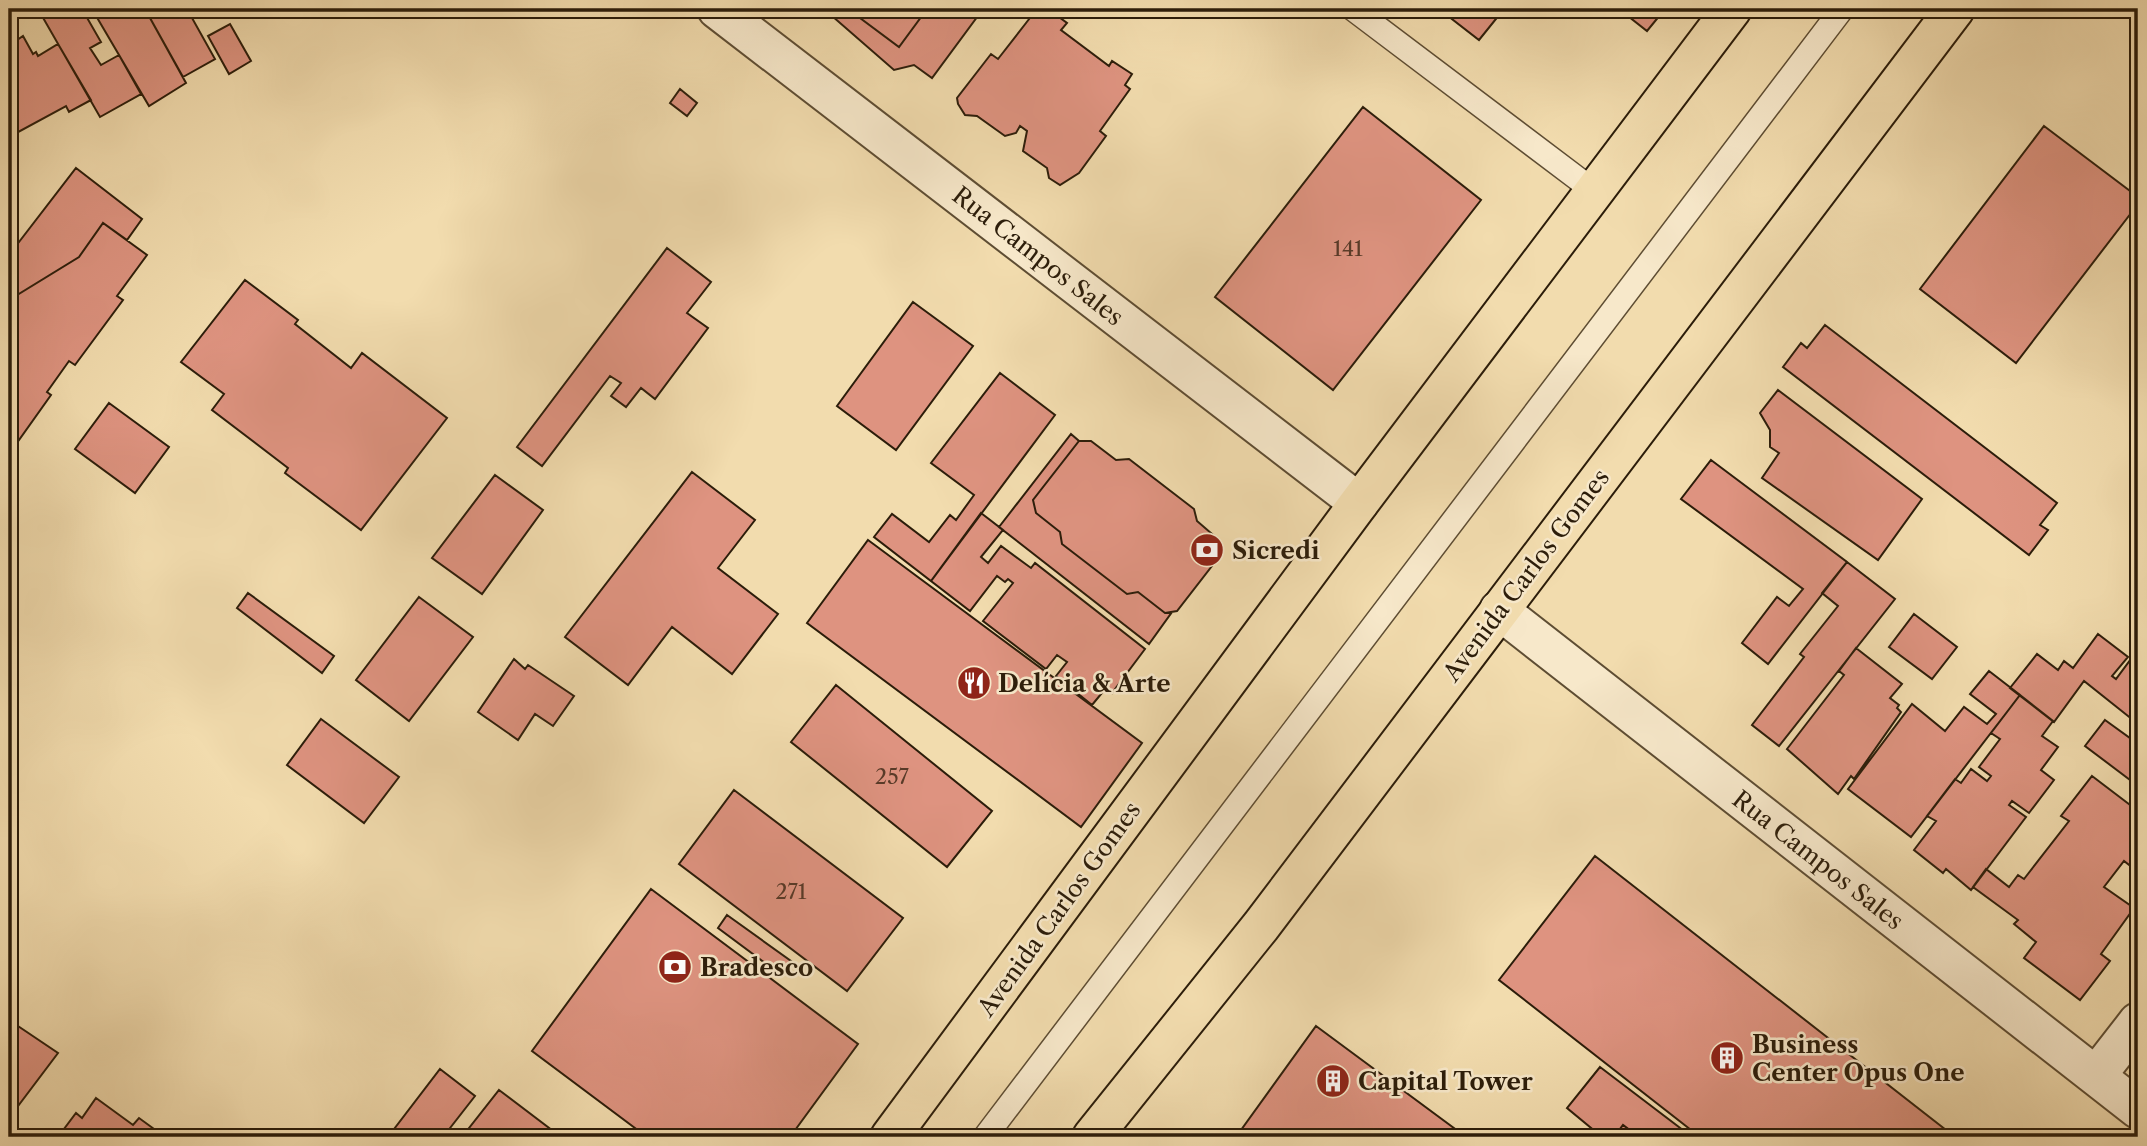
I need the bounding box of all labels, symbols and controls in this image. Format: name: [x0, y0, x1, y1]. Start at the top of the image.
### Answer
street label: Rua Campos Sales: [947, 180, 1129, 332]
house number: 141: [1333, 236, 1363, 261]
street label: Avenida Carlos Gomes: [1436, 463, 1615, 688]
bank icon: Sicredi: [1188, 531, 1226, 569]
place label: Sicredi: [1232, 536, 1320, 565]
restaurant icon: Delícia & Arte: [955, 664, 993, 702]
place label: Delícia & Arte: [998, 669, 1171, 698]
house number: 257: [875, 764, 910, 789]
street label: Rua Campos Sales: [1727, 784, 1909, 936]
street label: Avenida Carlos Gomes: [971, 796, 1147, 1023]
house number: 271: [775, 879, 807, 904]
bank icon: Bradesco: [656, 948, 694, 986]
place label: Bradesco: [700, 953, 813, 982]
place label: Business Center Opus One: [1752, 1030, 1965, 1087]
building icon: Business Center Opus One: [1708, 1039, 1746, 1077]
building icon: Capital Tower: [1314, 1062, 1352, 1100]
place label: Capital Tower: [1358, 1067, 1533, 1096]

